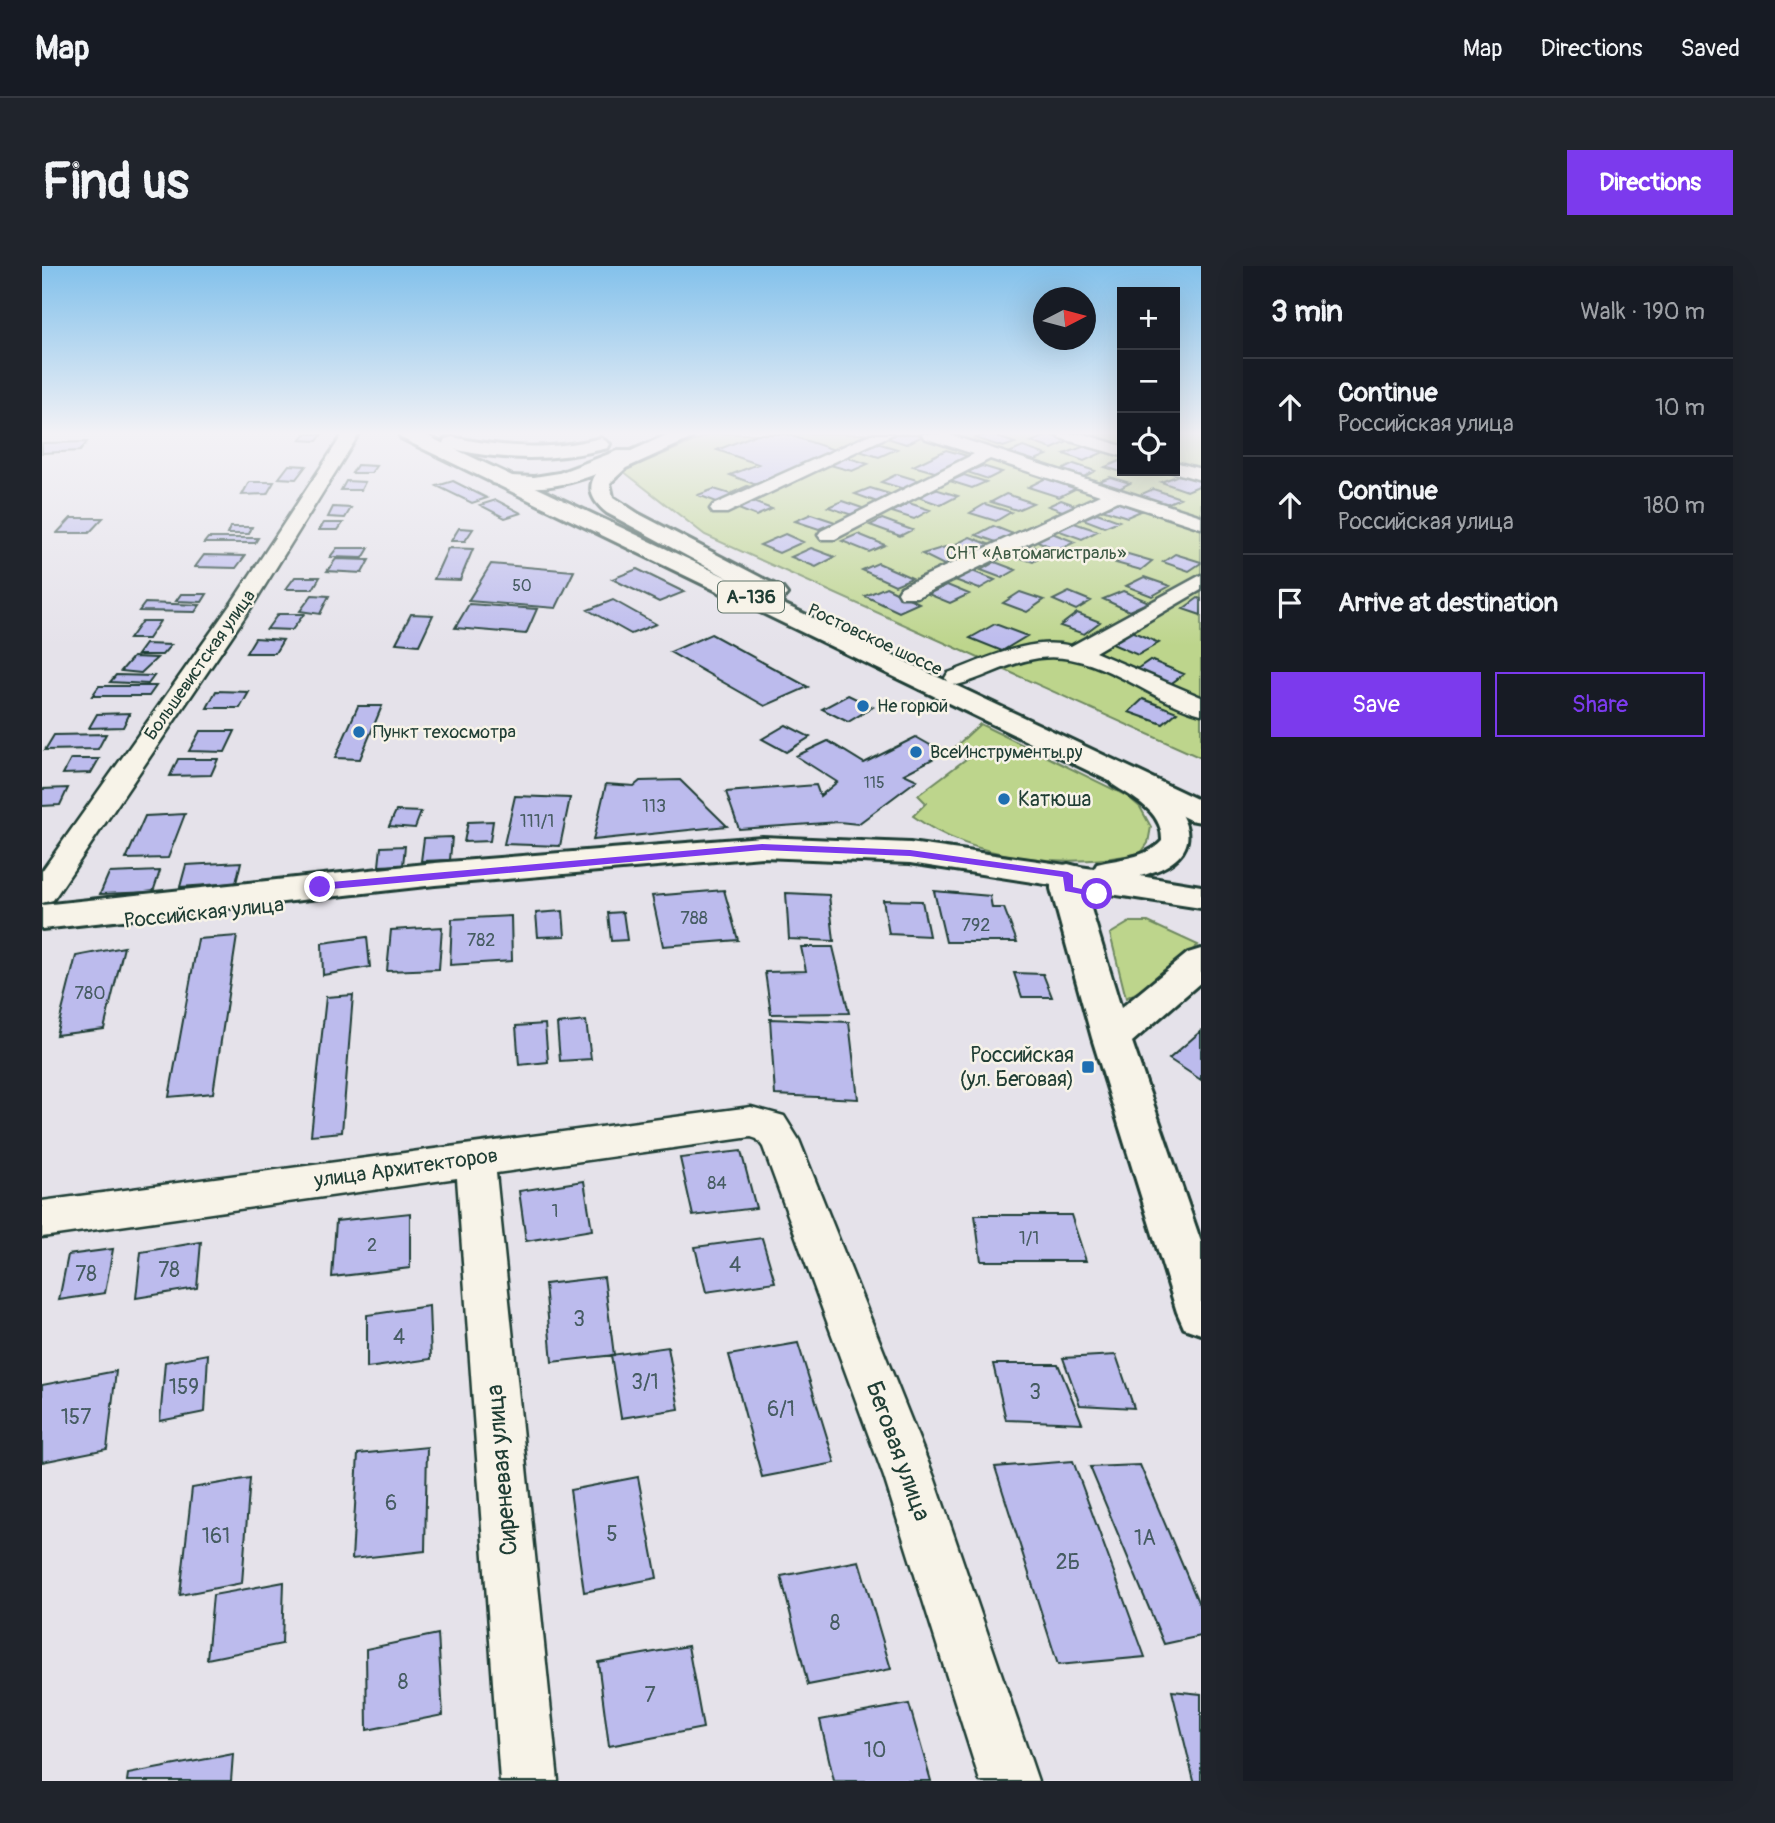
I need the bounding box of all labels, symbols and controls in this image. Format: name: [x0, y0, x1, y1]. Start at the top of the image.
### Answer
text: Map: [35, 28, 90, 69]
text: Map: [1463, 34, 1503, 63]
text: Directions: [1541, 34, 1642, 63]
text: Saved: [1680, 34, 1740, 63]
button: Directions: [1567, 150, 1733, 215]
text: Find us: [42, 152, 189, 213]
north arrow: [1033, 287, 1096, 350]
map controls: [1117, 287, 1180, 476]
button: +: [1117, 287, 1180, 350]
text: 3 min: [1271, 293, 1343, 330]
text: Walk · 190 m: [1580, 297, 1705, 326]
button: −: [1117, 350, 1180, 413]
text: Continue: [1338, 377, 1438, 409]
icon: ahead: [1271, 388, 1309, 426]
text: 10 m: [1655, 393, 1705, 422]
text: Российская улица: [1338, 409, 1514, 438]
button: locate: [1117, 413, 1180, 476]
text: Continue: [1338, 475, 1438, 507]
icon: ahead: [1271, 486, 1309, 524]
text: 180 m: [1643, 491, 1705, 520]
text: Российская улица: [1338, 507, 1514, 536]
park label: СНТ «Автомагистраль»: [946, 542, 1126, 565]
house number: 50: [512, 576, 532, 596]
road number: А-136: [718, 582, 784, 612]
icon: arrive: [1271, 584, 1309, 622]
street label: Большевистская улица: [139, 585, 261, 745]
text: Arrive at destination: [1338, 587, 1558, 619]
street label: Ростовское шоссе: [804, 599, 946, 681]
button: Save: [1271, 672, 1481, 737]
button: Share: [1495, 672, 1705, 737]
place label: Не горюй: [877, 695, 948, 718]
marker: Не горюй: [855, 698, 871, 714]
place label: Пункт техосмотра: [373, 721, 516, 744]
marker: Пункт техосмотра: [351, 724, 367, 740]
place label: ВсеИнструменты.ру: [930, 741, 1083, 764]
marker: ВсеИнструменты.ру: [908, 744, 924, 760]
house number: 115: [863, 773, 885, 793]
place label: Катюша: [1018, 786, 1091, 813]
marker: Катюша: [996, 791, 1012, 807]
house number: 113: [642, 795, 666, 818]
house number: 111/1: [520, 810, 554, 833]
route end: [304, 871, 335, 902]
route start: [1081, 878, 1112, 909]
street label: Российская улица: [123, 891, 285, 935]
house number: 788: [680, 907, 708, 930]
house number: 792: [962, 914, 990, 937]
house number: 782: [467, 929, 495, 952]
house number: 780: [75, 982, 105, 1005]
place label: Российская (ул. Беговая): [959, 1042, 1074, 1093]
marker: Российская (ул. Беговая): [1080, 1059, 1096, 1075]
street label: улица Архитекторов: [311, 1142, 500, 1194]
house number: 84: [707, 1172, 727, 1195]
house number: 1: [551, 1200, 559, 1223]
house number: 1/1: [1019, 1227, 1039, 1250]
house number: 2: [367, 1234, 377, 1257]
house number: 4: [729, 1252, 741, 1279]
house number: 78: [158, 1257, 180, 1284]
house number: 78: [75, 1261, 97, 1288]
house number: 3: [573, 1306, 585, 1333]
house number: 4: [393, 1324, 405, 1351]
house number: 3/1: [631, 1369, 659, 1396]
house number: 159: [169, 1374, 199, 1401]
street label: Беговая улица: [859, 1377, 937, 1525]
house number: 3: [1029, 1379, 1041, 1406]
street label: Сиреневая улица: [480, 1383, 524, 1557]
house number: 6/1: [767, 1396, 795, 1423]
house number: 157: [61, 1404, 91, 1431]
house number: 6: [385, 1490, 397, 1517]
house number: 5: [606, 1521, 618, 1548]
house number: 161: [202, 1523, 230, 1550]
house number: 1А: [1134, 1525, 1156, 1552]
house number: 2Б: [1056, 1549, 1080, 1576]
house number: 8: [830, 1610, 840, 1637]
house number: 8: [398, 1669, 408, 1696]
house number: 7: [644, 1682, 656, 1709]
house number: 10: [864, 1737, 886, 1764]

